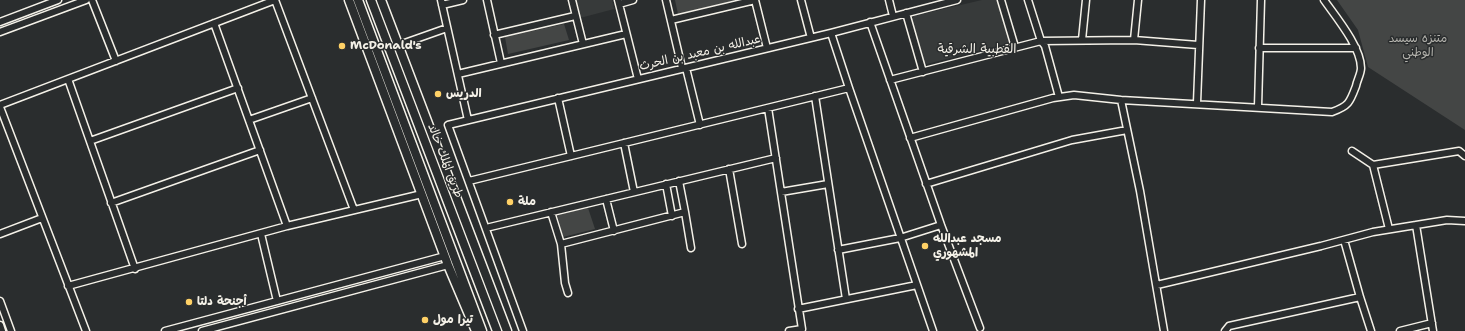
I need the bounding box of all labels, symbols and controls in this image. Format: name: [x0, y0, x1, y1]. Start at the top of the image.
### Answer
street label: عبدالله بن معبد بن الحرث: [638, 32, 762, 74]
park label: متنزه سيسد الوطني: [1389, 32, 1447, 60]
place label: McDonald's: [350, 39, 422, 53]
marker: McDonald's: [337, 41, 347, 51]
district label: القطبية الشرقية: [937, 42, 1017, 58]
place label: الدريس: [446, 87, 481, 101]
marker: الدريس: [433, 89, 443, 99]
street label: طريق الملك خالد: [424, 122, 466, 200]
place label: ملة: [518, 195, 536, 209]
marker: ملة: [505, 197, 515, 207]
place label: مسجد عبدالله المشهوري: [933, 232, 1001, 260]
marker: مسجد عبدالله المشهوري: [920, 241, 930, 251]
place label: أجنحة دلتا: [197, 295, 247, 309]
marker: أجنحة دلتا: [184, 297, 194, 307]
place label: تيرا مول: [433, 313, 473, 327]
marker: تيرا مول: [420, 315, 430, 325]

